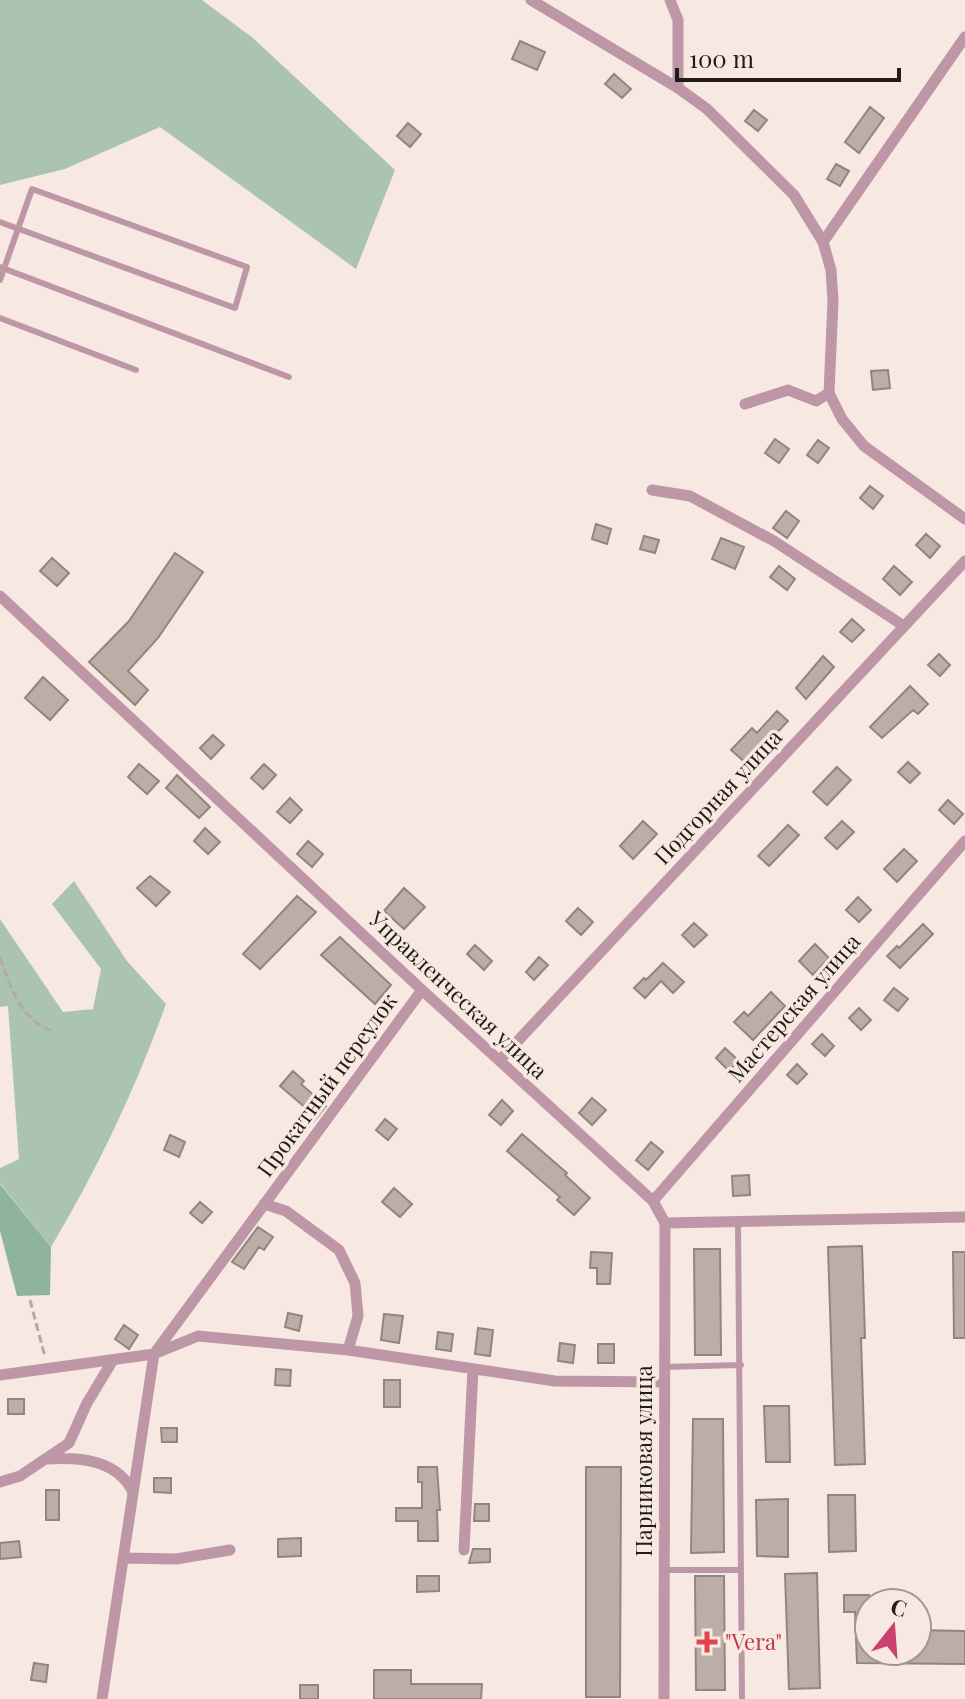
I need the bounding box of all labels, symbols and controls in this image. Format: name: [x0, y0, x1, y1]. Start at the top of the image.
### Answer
scale bar: [677, 32, 899, 82]
text: 100 m: [689, 42, 754, 74]
street label: Подгорная улица: [647, 722, 788, 870]
street label: Управленческая улица: [362, 903, 554, 1085]
street label: Мастерская улица: [720, 927, 866, 1088]
street label: Прокатный переулок: [249, 986, 403, 1182]
street label: Парниковая улица: [628, 1365, 658, 1557]
north arrow: [853, 1587, 933, 1667]
text: С: [887, 1590, 911, 1624]
place label: "Vera": [725, 1626, 782, 1656]
marker: "Vera": [696, 1631, 718, 1653]

